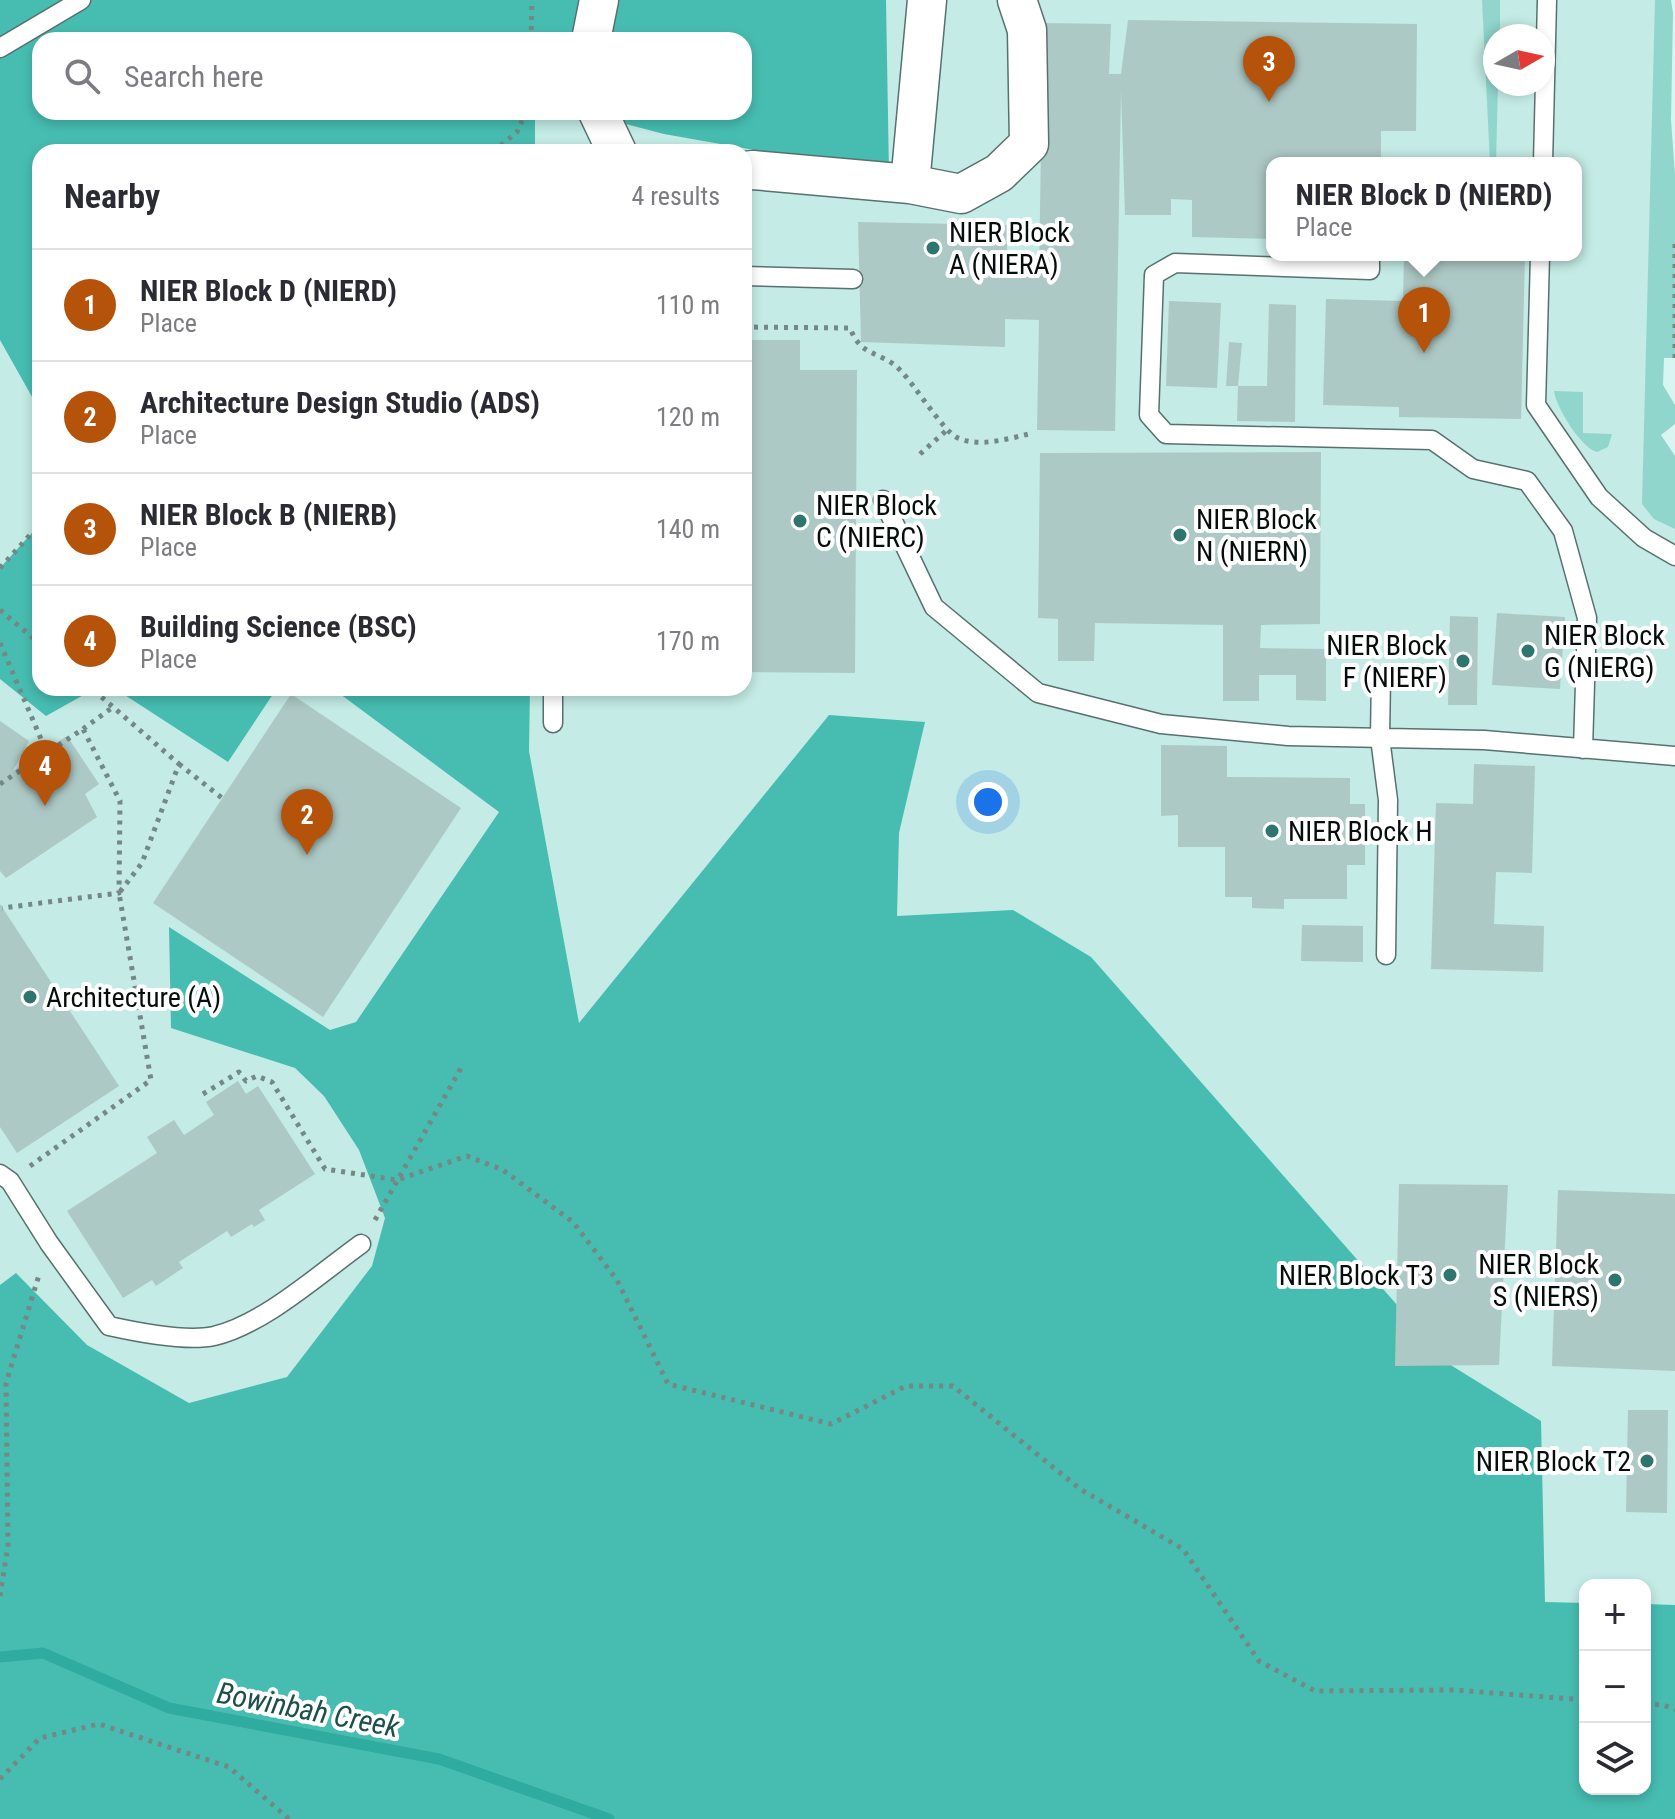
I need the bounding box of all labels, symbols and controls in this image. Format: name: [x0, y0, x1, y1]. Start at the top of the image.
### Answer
north arrow: [1483, 24, 1555, 96]
search box: [32, 32, 752, 120]
pin: 3: [1243, 36, 1295, 102]
icon: search: [60, 54, 104, 98]
text: Search here: [124, 59, 264, 94]
popup: [1266, 157, 1582, 261]
text: Nearby: [64, 176, 160, 216]
text: NIER Block D (NIERD): [1295, 177, 1553, 212]
text: 4 results: [631, 181, 720, 211]
text: Place: [1295, 212, 1352, 242]
place label: NIER Block A (NIERA): [949, 216, 1070, 281]
marker: NIER Block A (NIERA): [924, 239, 942, 257]
text: NIER Block D (NIERD): [140, 273, 397, 308]
pin: 1: [1398, 287, 1450, 353]
text: 1: [83, 290, 97, 320]
text: 110 m: [656, 290, 720, 320]
text: Place: [140, 308, 197, 338]
text: Architecture Design Studio (ADS): [140, 385, 540, 420]
text: 2: [83, 402, 97, 432]
text: 120 m: [656, 402, 720, 432]
text: Place: [140, 420, 197, 450]
place label: NIER Block C (NIERC): [816, 489, 937, 554]
text: NIER Block B (NIERB): [140, 497, 397, 532]
place label: NIER Block N (NIERN): [1196, 503, 1317, 568]
marker: NIER Block C (NIERC): [791, 512, 809, 530]
text: 3: [83, 514, 97, 544]
text: 140 m: [656, 514, 720, 544]
marker: NIER Block N (NIERN): [1171, 526, 1189, 544]
text: Place: [140, 532, 197, 562]
text: Building Science (BSC): [140, 609, 417, 644]
place label: NIER Block G (NIERG): [1544, 619, 1665, 684]
text: 4: [83, 626, 97, 656]
text: 170 m: [656, 626, 720, 656]
place label: NIER Block F (NIERF): [1326, 629, 1447, 694]
marker: NIER Block G (NIERG): [1519, 642, 1537, 660]
text: Place: [140, 644, 197, 674]
marker: NIER Block F (NIERF): [1454, 652, 1472, 670]
pin: 4: [19, 740, 71, 806]
your location: [968, 782, 1008, 822]
pin: 2: [281, 789, 333, 855]
place label: NIER Block H: [1288, 815, 1433, 848]
marker: NIER Block H: [1263, 822, 1281, 840]
place label: Architecture (A): [46, 981, 221, 1014]
marker: Architecture (A): [21, 988, 39, 1006]
place label: NIER Block S (NIERS): [1478, 1248, 1599, 1313]
place label: NIER Block T3: [1279, 1259, 1434, 1292]
marker: NIER Block T3: [1441, 1266, 1459, 1284]
marker: NIER Block S (NIERS): [1606, 1271, 1624, 1289]
place label: NIER Block T2: [1476, 1445, 1631, 1478]
marker: NIER Block T2: [1638, 1452, 1656, 1470]
map controls: [1579, 1579, 1651, 1795]
button: +: [1579, 1579, 1651, 1651]
button: −: [1579, 1651, 1651, 1723]
water label: Bowinbah Creek: [214, 1675, 403, 1744]
button: layers: [1579, 1723, 1651, 1795]

